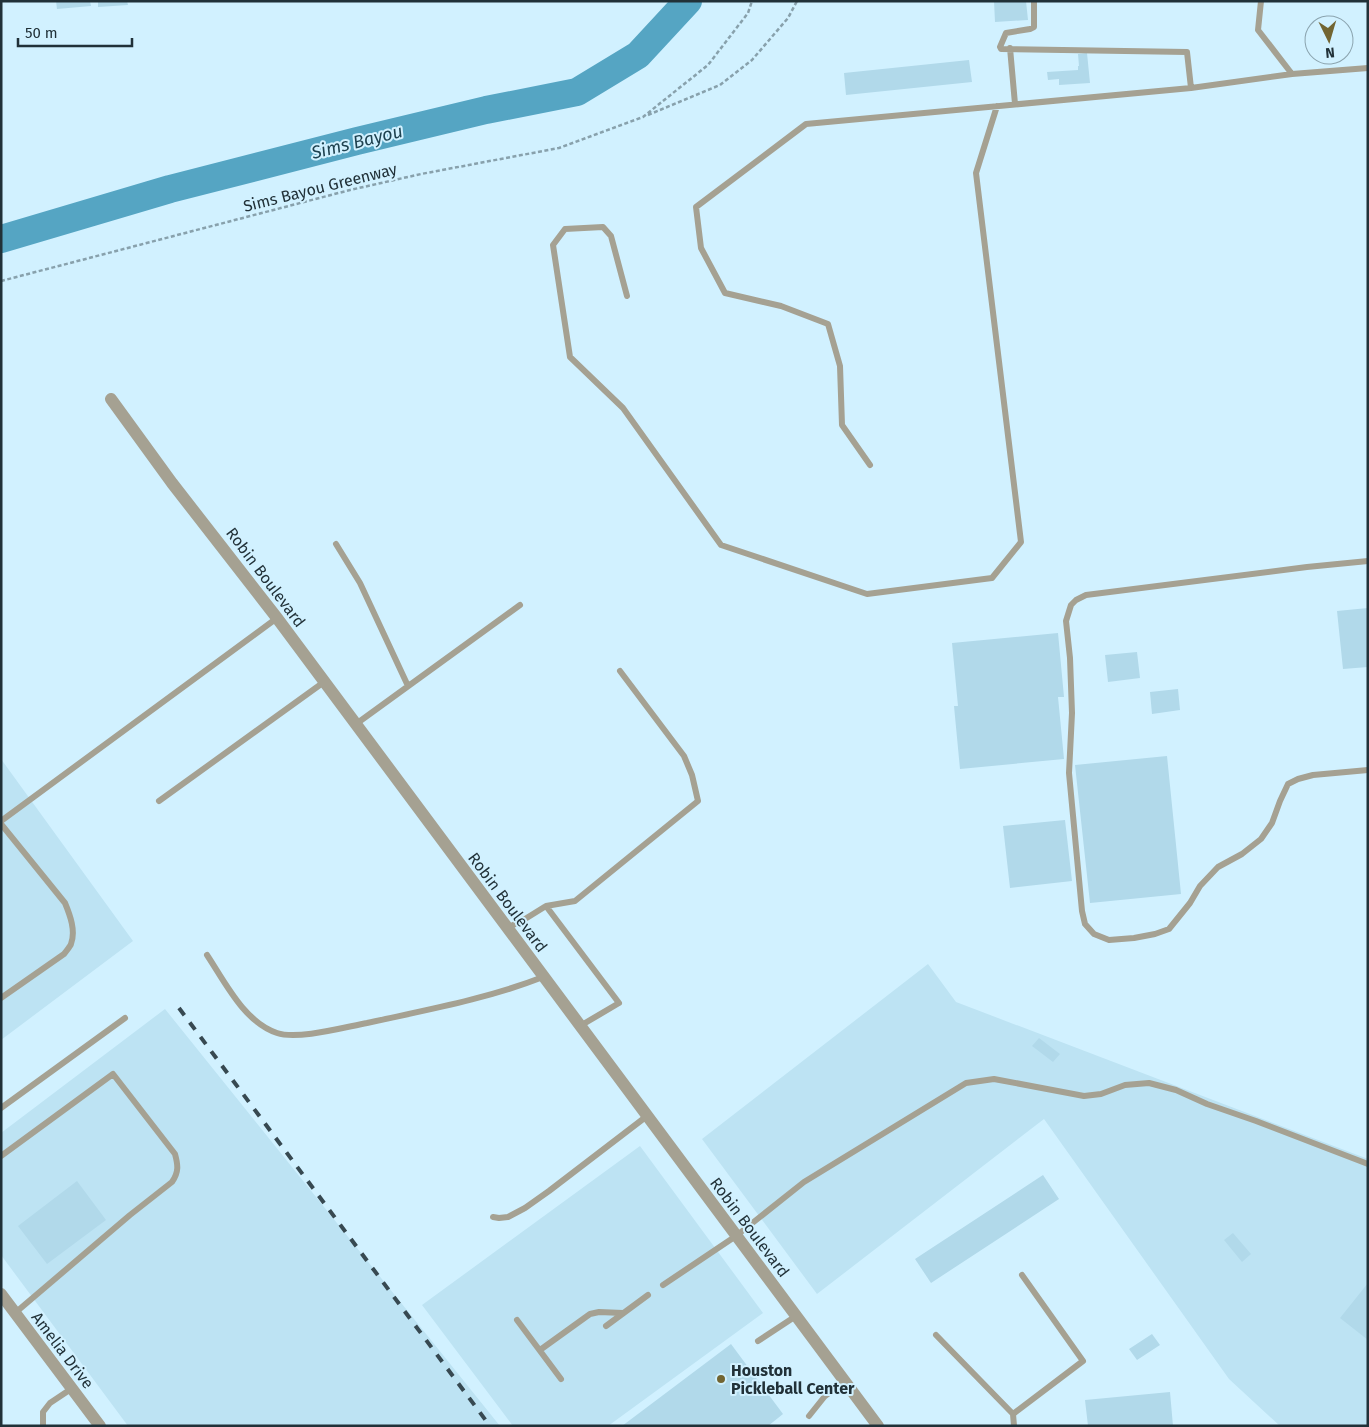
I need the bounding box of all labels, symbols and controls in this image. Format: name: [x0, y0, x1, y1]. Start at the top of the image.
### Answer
scale bar: [18, 15, 131, 47]
north arrow: [1304, 15, 1354, 65]
text: 50 m: [25, 24, 58, 42]
text: N: [1325, 44, 1335, 61]
water label: Sims Bayou: [308, 120, 405, 164]
street label: Sims Bayou Greenway: [241, 159, 399, 216]
street label: Robin Boulevard: [222, 524, 309, 631]
street label: Robin Boulevard: [464, 849, 551, 956]
street label: Robin Boulevard: [706, 1174, 793, 1281]
street label: Amelia Drive: [28, 1308, 98, 1392]
place label: Houston Pickleball Center: [731, 1361, 855, 1398]
marker: Houston Pickleball Center: [715, 1373, 727, 1385]

